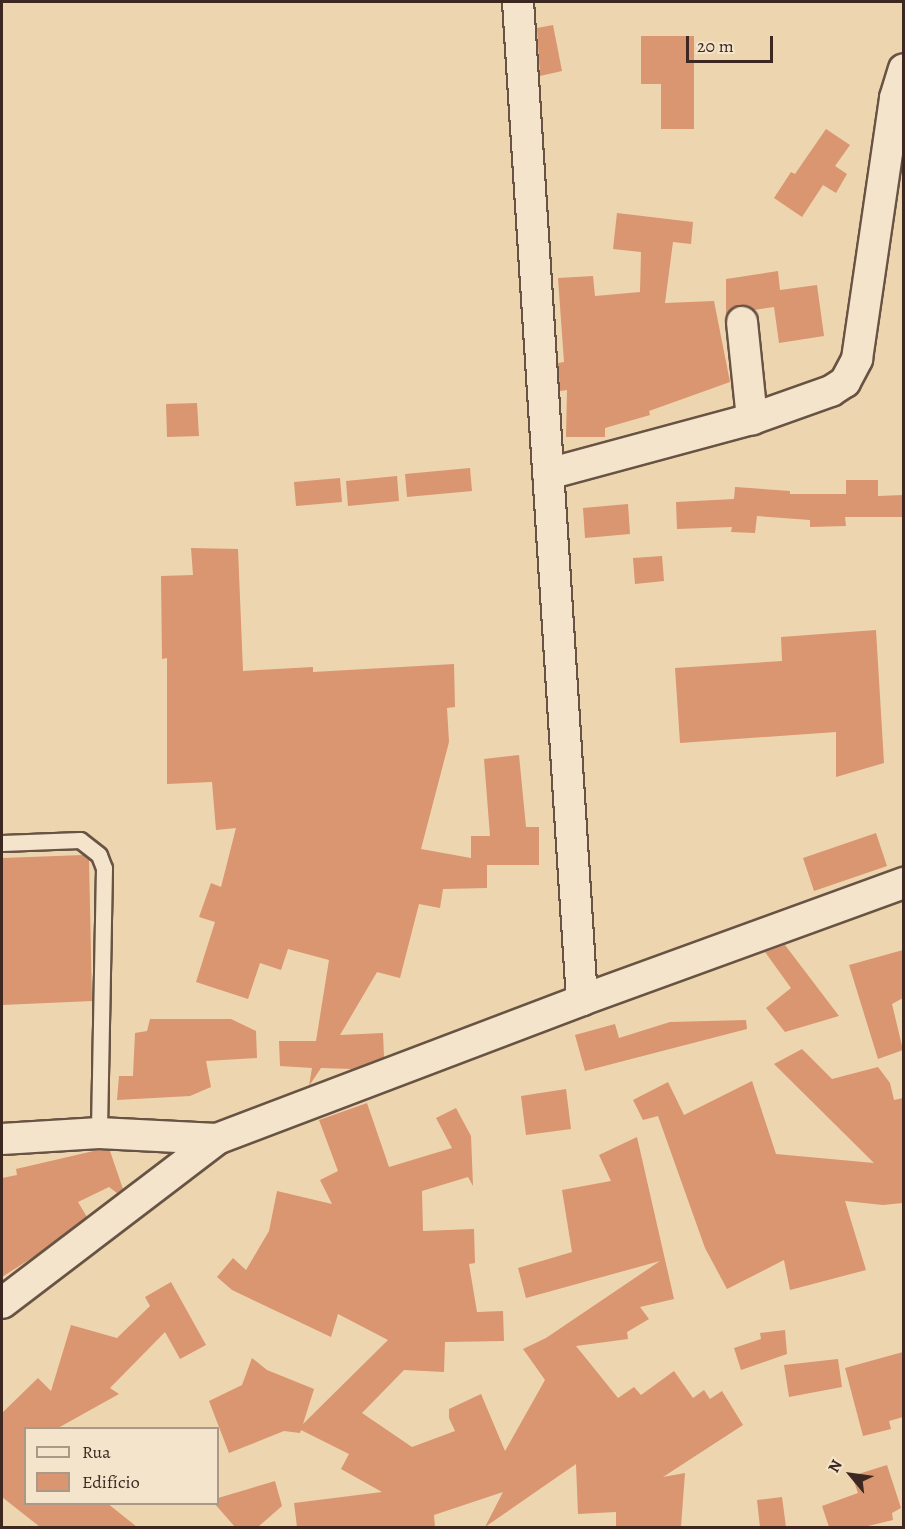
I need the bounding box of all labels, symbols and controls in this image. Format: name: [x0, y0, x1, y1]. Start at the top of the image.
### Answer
scale bar: [689, 24, 776, 62]
text: 20 m: [697, 34, 734, 58]
legend: [24, 1427, 219, 1505]
text: Rua: [82, 1440, 111, 1464]
north arrow: [821, 1445, 881, 1505]
text: N: [823, 1456, 848, 1477]
text: Edifício: [82, 1470, 140, 1494]

